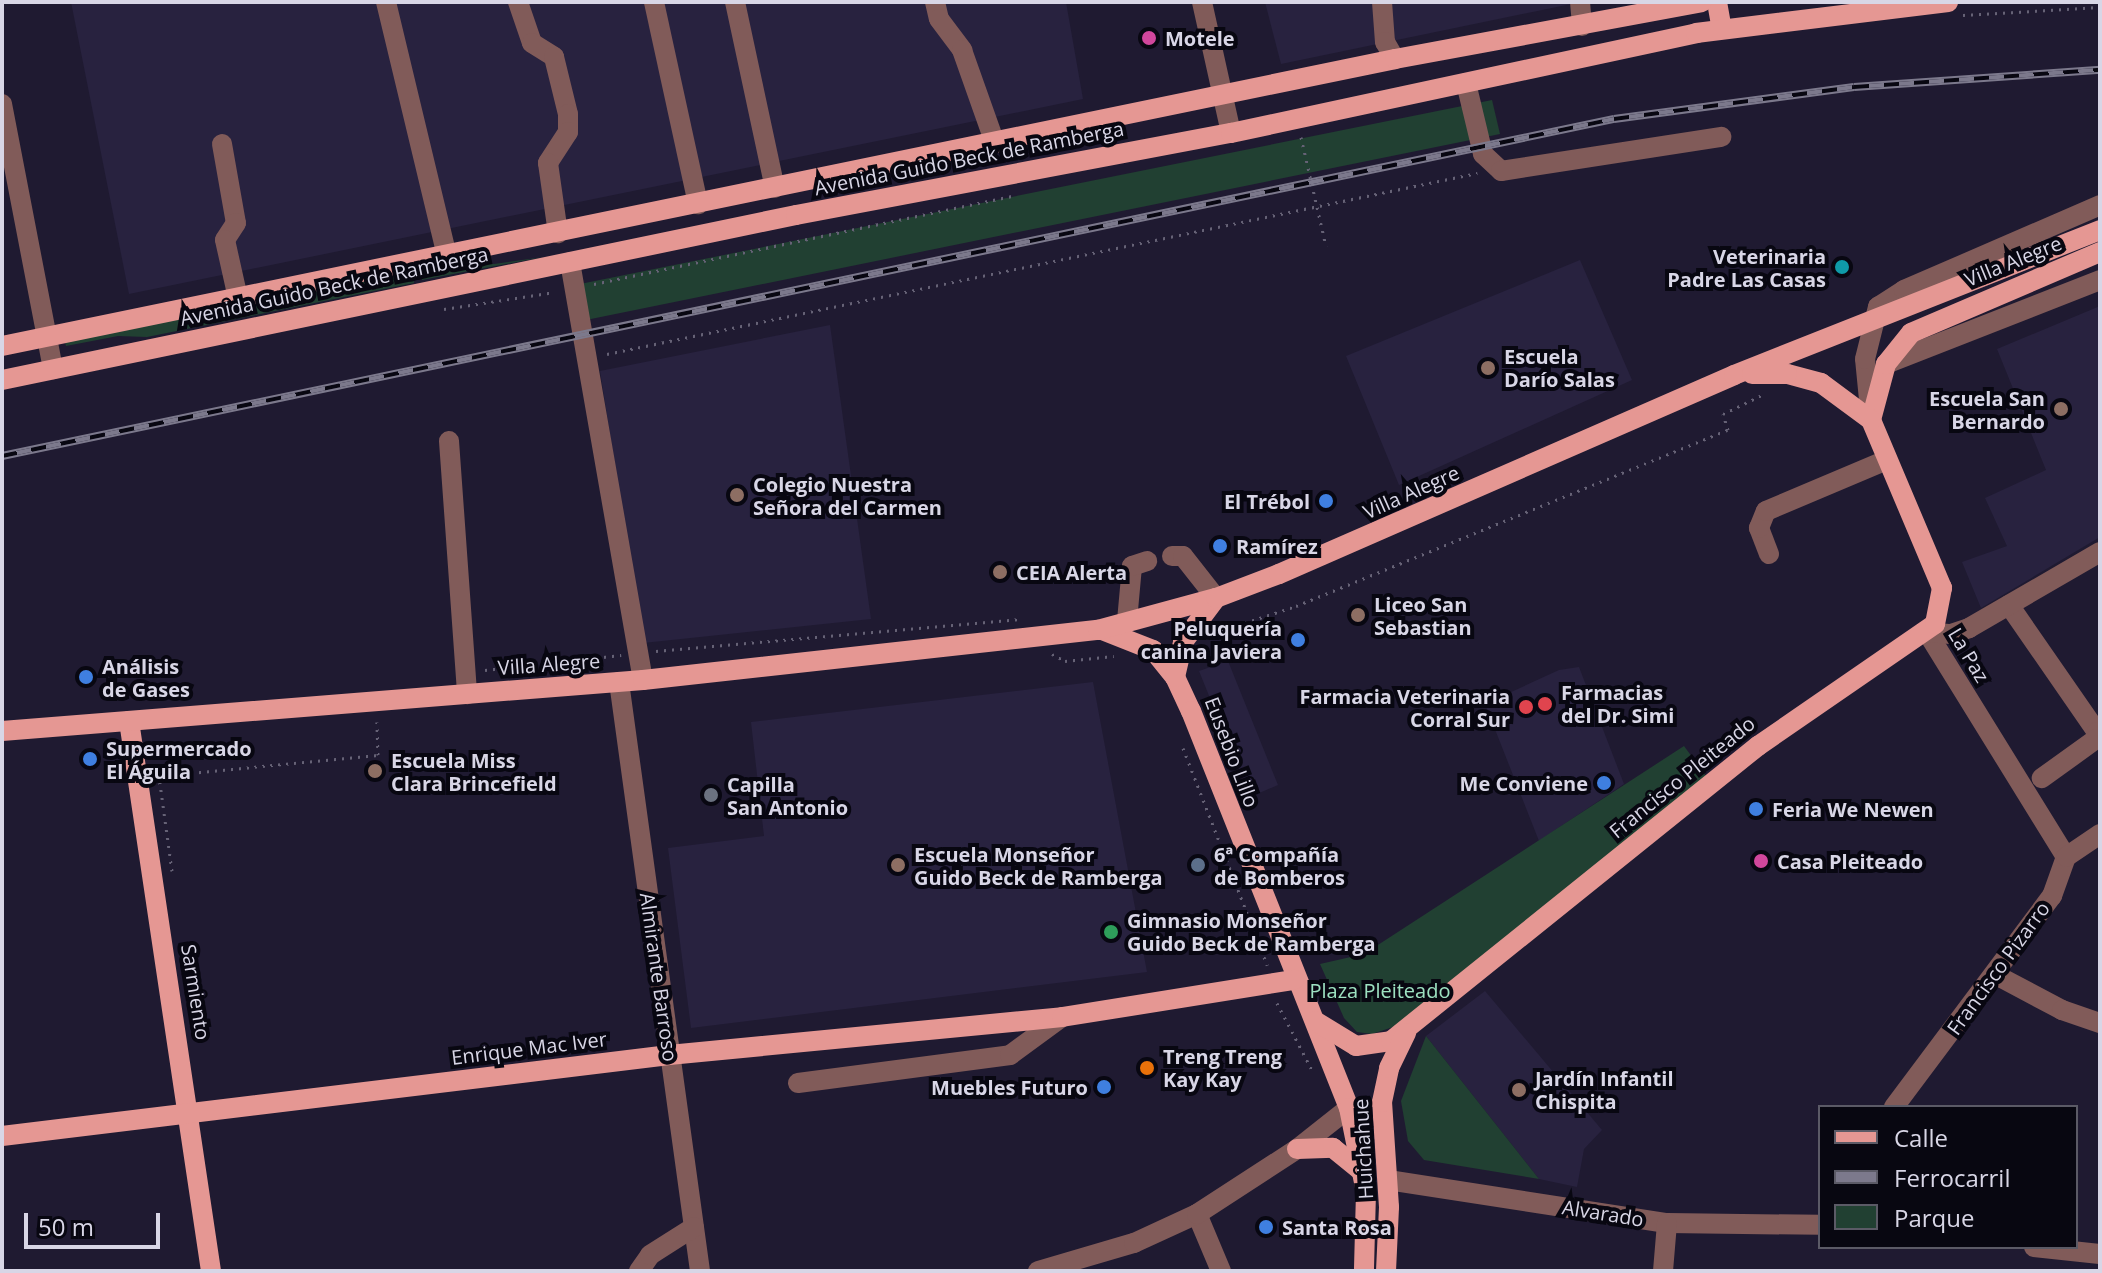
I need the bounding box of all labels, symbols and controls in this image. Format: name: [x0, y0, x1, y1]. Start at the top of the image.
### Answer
place label: Motele: [1165, 26, 1235, 50]
marker: Motele: [1140, 29, 1158, 47]
street label: Avenida Guido Beck de Ramberga: [812, 116, 1126, 200]
street label: Villa Alegre: [1961, 231, 2065, 291]
street label: Avenida Guido Beck de Ramberga: [178, 242, 490, 330]
place label: Veterinaria Padre Las Casas: [1667, 244, 1826, 291]
marker: Veterinaria Padre Las Casas: [1833, 258, 1851, 276]
place label: Escuela Darío Salas: [1504, 344, 1615, 391]
marker: Escuela Darío Salas: [1479, 359, 1497, 377]
place label: Escuela San Bernardo: [1929, 386, 2045, 433]
marker: Escuela San Bernardo: [2052, 400, 2070, 418]
street label: Villa Alegre: [1359, 460, 1463, 524]
place label: Colegio Nuestra Señora del Carmen: [753, 472, 942, 519]
marker: Colegio Nuestra Señora del Carmen: [728, 486, 746, 504]
place label: El Trébol: [1224, 489, 1310, 513]
marker: El Trébol: [1317, 492, 1335, 510]
place label: Ramírez: [1236, 534, 1318, 558]
marker: Ramírez: [1211, 537, 1229, 555]
place label: CEIA Alerta: [1016, 560, 1127, 584]
marker: CEIA Alerta: [991, 563, 1009, 581]
place label: Liceo San Sebastian: [1374, 592, 1472, 639]
marker: Liceo San Sebastian: [1349, 606, 1367, 624]
place label: Peluquería canina Javiera: [1141, 616, 1282, 663]
street label: La Paz: [1943, 623, 1995, 687]
marker: Peluquería canina Javiera: [1289, 631, 1307, 649]
street label: Villa Alegre: [497, 648, 601, 680]
place label: Análisis de Gases: [102, 654, 190, 701]
marker: Análisis de Gases: [77, 668, 95, 686]
place label: Farmacias del Dr. Simi: [1561, 680, 1674, 727]
place label: Farmacia Veterinaria Corral Sur: [1299, 684, 1510, 731]
street label: Eusebio Lillo: [1200, 693, 1264, 811]
marker: Farmacias del Dr. Simi: [1536, 695, 1554, 713]
marker: Farmacia Veterinaria Corral Sur: [1517, 698, 1535, 716]
street label: Francisco Pleiteado: [1605, 711, 1759, 843]
place label: Supermercado El Águila: [106, 736, 252, 783]
place label: Escuela Miss Clara Brincefield: [391, 748, 557, 795]
marker: Supermercado El Águila: [81, 750, 99, 768]
marker: Escuela Miss Clara Brincefield: [366, 762, 384, 780]
place label: Me Conviene: [1460, 771, 1588, 795]
place label: Capilla San Antonio: [727, 772, 848, 819]
marker: Me Conviene: [1595, 774, 1613, 792]
marker: Capilla San Antonio: [702, 786, 720, 804]
place label: Feria We Newen: [1772, 797, 1934, 821]
marker: Feria We Newen: [1747, 800, 1765, 818]
place label: Escuela Monseñor Guido Beck de Ramberga: [914, 842, 1163, 889]
place label: 6ª Compañía de Bomberos: [1214, 842, 1345, 889]
place label: Casa Pleiteado: [1777, 849, 1923, 873]
marker: Casa Pleiteado: [1752, 852, 1770, 870]
marker: Escuela Monseñor Guido Beck de Ramberga: [889, 856, 907, 874]
marker: 6ª Compañía de Bomberos: [1189, 856, 1207, 874]
street label: Almirante Barroso: [635, 891, 683, 1063]
street label: Francisco Pizarro: [1942, 897, 2054, 1039]
place label: Gimnasio Monseñor Guido Beck de Ramberga: [1127, 908, 1376, 955]
marker: Gimnasio Monseñor Guido Beck de Ramberga: [1102, 923, 1120, 941]
street label: Sarmiento: [177, 942, 215, 1042]
park label: Plaza Pleiteado: [1310, 978, 1450, 1002]
street label: Enrique Mac Iver: [450, 1027, 608, 1069]
place label: Treng Treng Kay Kay: [1163, 1044, 1282, 1091]
marker: Treng Treng Kay Kay: [1138, 1059, 1156, 1077]
place label: Jardín Infantil Chispita: [1535, 1066, 1674, 1113]
place label: Muebles Futuro: [931, 1075, 1088, 1099]
marker: Muebles Futuro: [1095, 1078, 1113, 1096]
marker: Jardín Infantil Chispita: [1510, 1081, 1528, 1099]
street label: Huichahue: [1348, 1098, 1378, 1200]
legend: [1818, 1105, 2078, 1249]
text: Calle: [1894, 1121, 1948, 1154]
text: Ferrocarril: [1894, 1161, 2010, 1194]
street label: Alvarado: [1560, 1195, 1646, 1231]
scale bar: [28, 1197, 164, 1247]
text: Parque: [1894, 1201, 1974, 1234]
text: 50 m: [38, 1210, 94, 1243]
place label: Santa Rosa: [1282, 1215, 1392, 1239]
marker: Santa Rosa: [1257, 1218, 1275, 1236]

